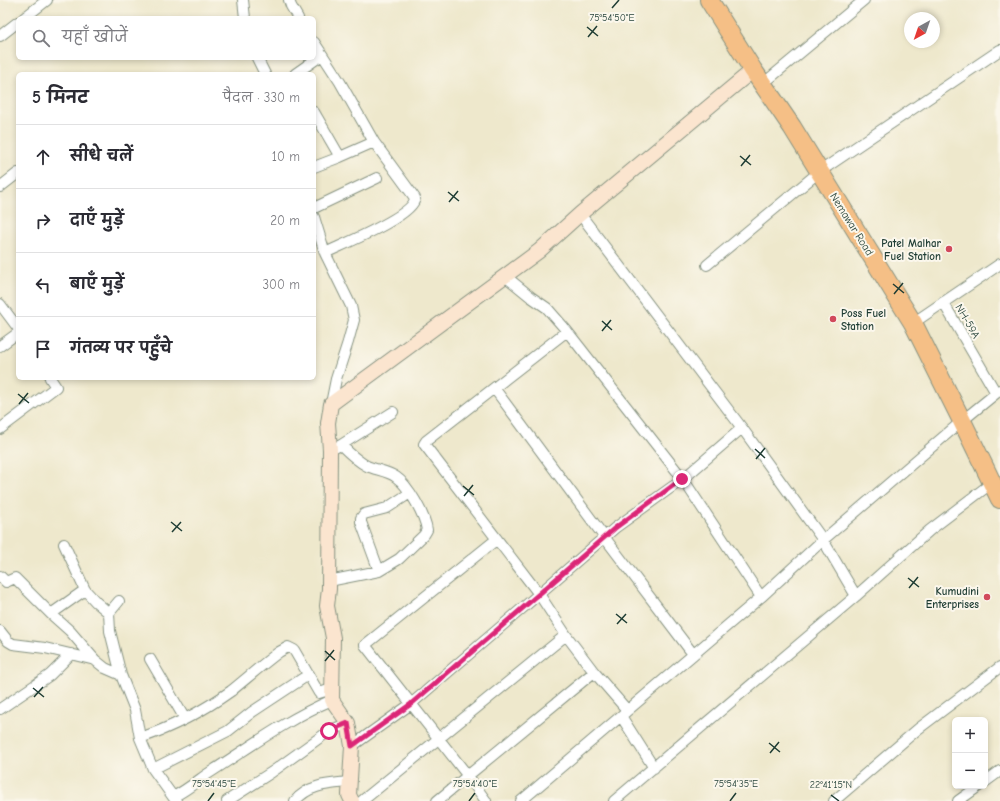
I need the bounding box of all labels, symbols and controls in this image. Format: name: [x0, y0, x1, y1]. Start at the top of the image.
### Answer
text: 75°54'50"E: [589, 12, 635, 24]
north arrow: [904, 12, 940, 48]
search box: [16, 16, 316, 60]
icon: search: [30, 27, 52, 49]
text: यहाँ खोजें: [62, 28, 128, 46]
text: 5 मिनट: [32, 88, 88, 107]
text: पैदल · 330 m: [223, 90, 300, 105]
icon: ahead: [32, 146, 54, 168]
text: सीधे चलें: [70, 147, 133, 165]
text: 10 m: [272, 149, 300, 164]
street label: Nemawar Road: [827, 191, 876, 258]
icon: right: [32, 210, 54, 232]
text: दाएँ मुड़ें: [70, 211, 124, 229]
text: 20 m: [270, 213, 300, 228]
place label: Patel Malhar Fuel Station: [881, 237, 942, 263]
marker: Patel Malhar Fuel Station: [944, 244, 954, 254]
icon: left: [32, 274, 54, 296]
text: बाएँ मुड़ें: [70, 275, 124, 293]
text: 300 m: [262, 277, 300, 292]
street label: NH-59A: [952, 302, 983, 341]
place label: Poss Fuel Station: [841, 307, 886, 333]
marker: Poss Fuel Station: [828, 314, 838, 324]
icon: arrive: [32, 338, 54, 360]
text: गंतव्य पर पहुँचे: [70, 339, 172, 357]
route end: [673, 470, 691, 488]
place label: Kumudini Enterprises: [926, 585, 979, 611]
marker: Kumudini Enterprises: [982, 592, 992, 602]
map controls: [952, 717, 988, 789]
button: +: [952, 717, 988, 753]
route start: [320, 722, 338, 740]
button: −: [952, 753, 988, 789]
text: 75°54'45"E: [192, 778, 236, 790]
text: 75°54'40"E: [453, 778, 497, 790]
text: 75°54'35"E: [714, 778, 758, 790]
text: 22°41'15"N: [810, 779, 852, 791]

